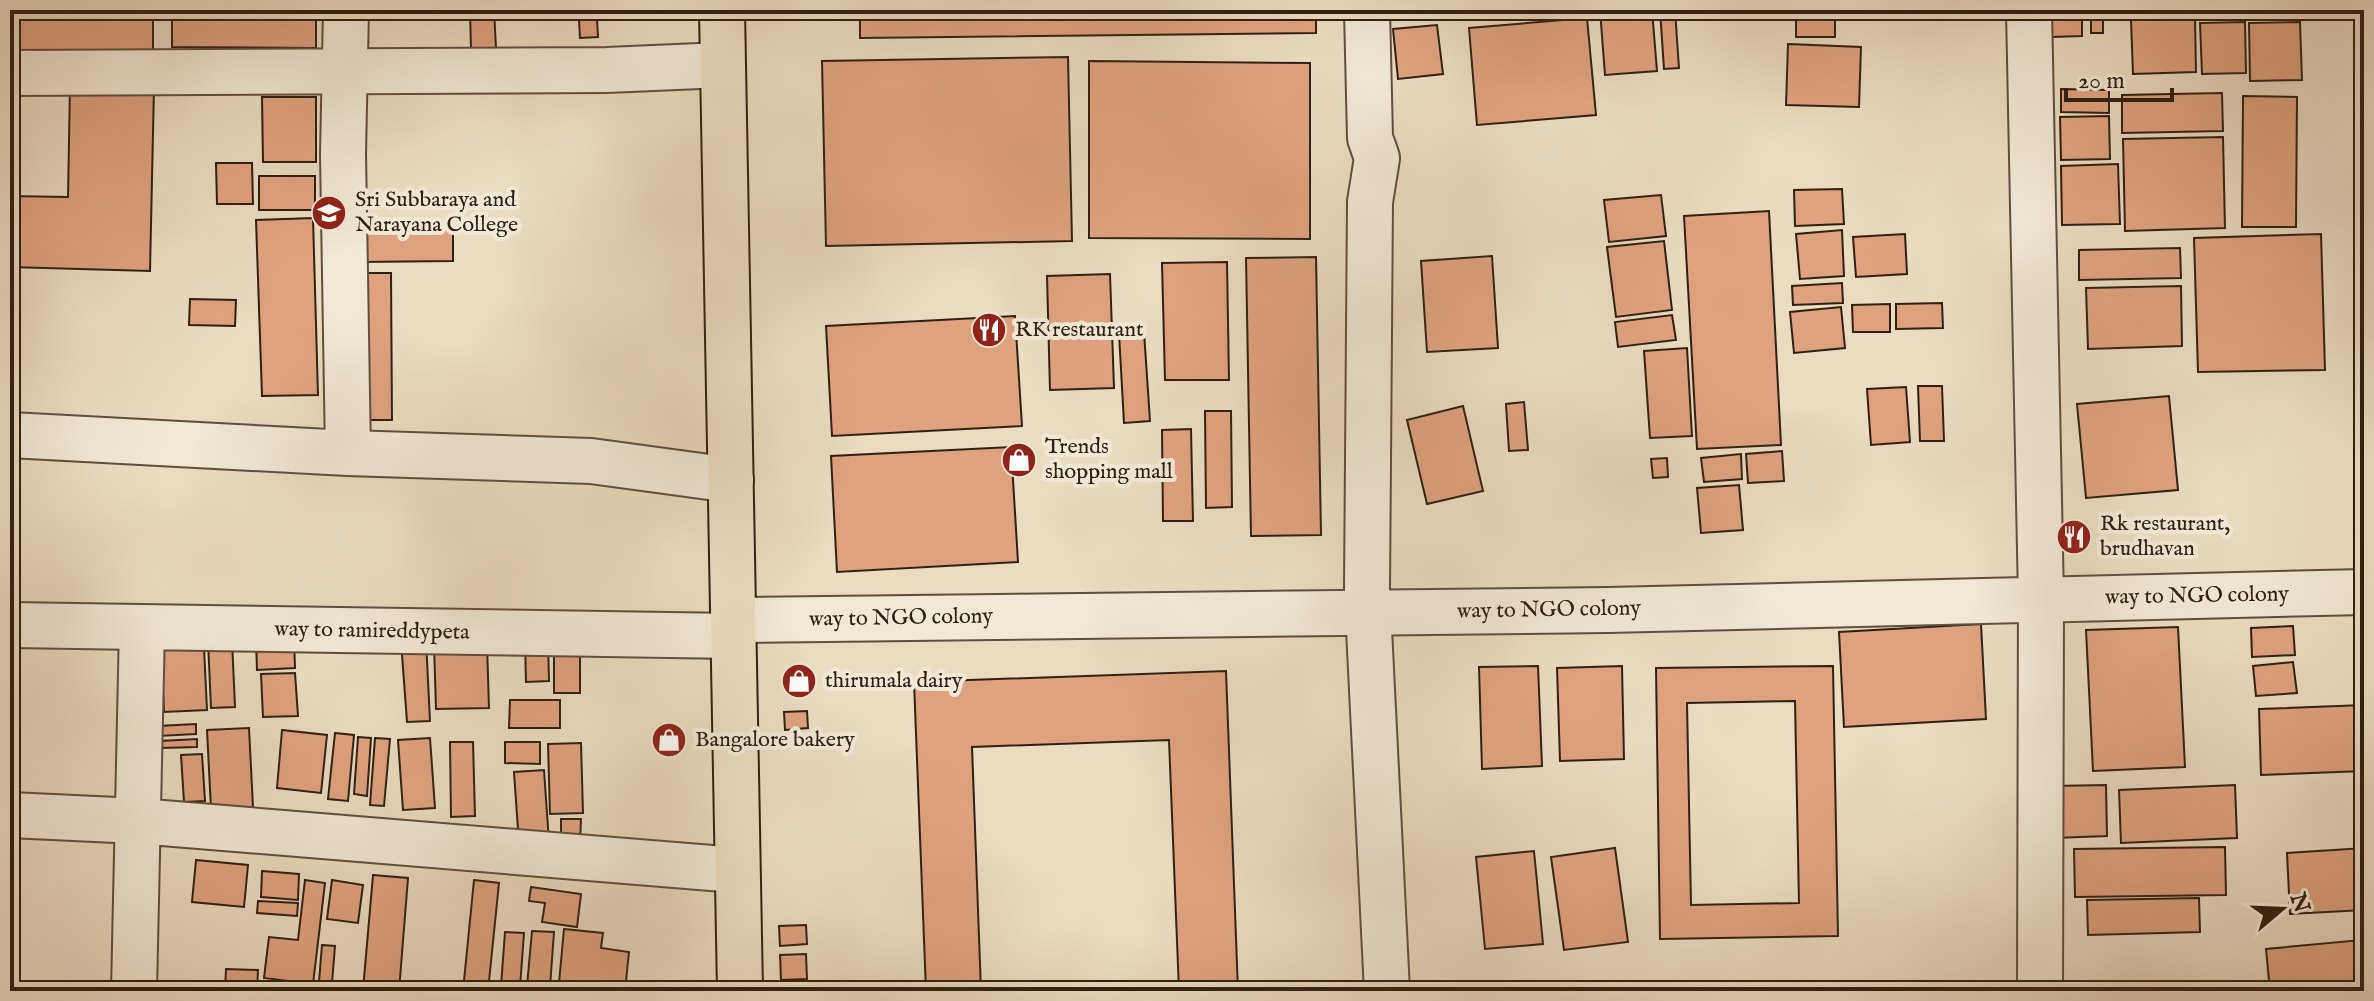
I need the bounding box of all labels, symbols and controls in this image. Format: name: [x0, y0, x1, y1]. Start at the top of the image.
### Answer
scale bar: [2066, 52, 2172, 102]
text: 20 m: [2078, 66, 2125, 97]
place label: Sri Subbaraya and Narayana College: [355, 186, 518, 239]
school or university icon: Sri Subbaraya and Narayana College: [310, 194, 348, 232]
restaurant icon: RK restaurant: [970, 311, 1008, 349]
place label: RK restaurant: [1015, 316, 1144, 344]
place label: Trends shopping mall: [1045, 433, 1173, 486]
shop icon: Trends shopping mall: [1000, 441, 1038, 479]
place label: Rk restaurant, brudhavan: [2100, 510, 2230, 563]
restaurant icon: Rk restaurant, brudhavan: [2055, 518, 2093, 556]
street label: way to NGO colony: [2105, 580, 2289, 612]
street label: way to NGO colony: [1457, 594, 1641, 626]
street label: way to NGO colony: [809, 602, 993, 634]
street label: way to ramireddypeta: [274, 615, 470, 647]
shop icon: thirumala dairy: [780, 662, 818, 700]
place label: thirumala dairy: [825, 667, 963, 695]
shop icon: Bangalore bakery: [650, 721, 688, 759]
place label: Bangalore bakery: [695, 726, 855, 754]
north arrow: [2242, 869, 2322, 949]
text: N: [2282, 889, 2315, 917]

